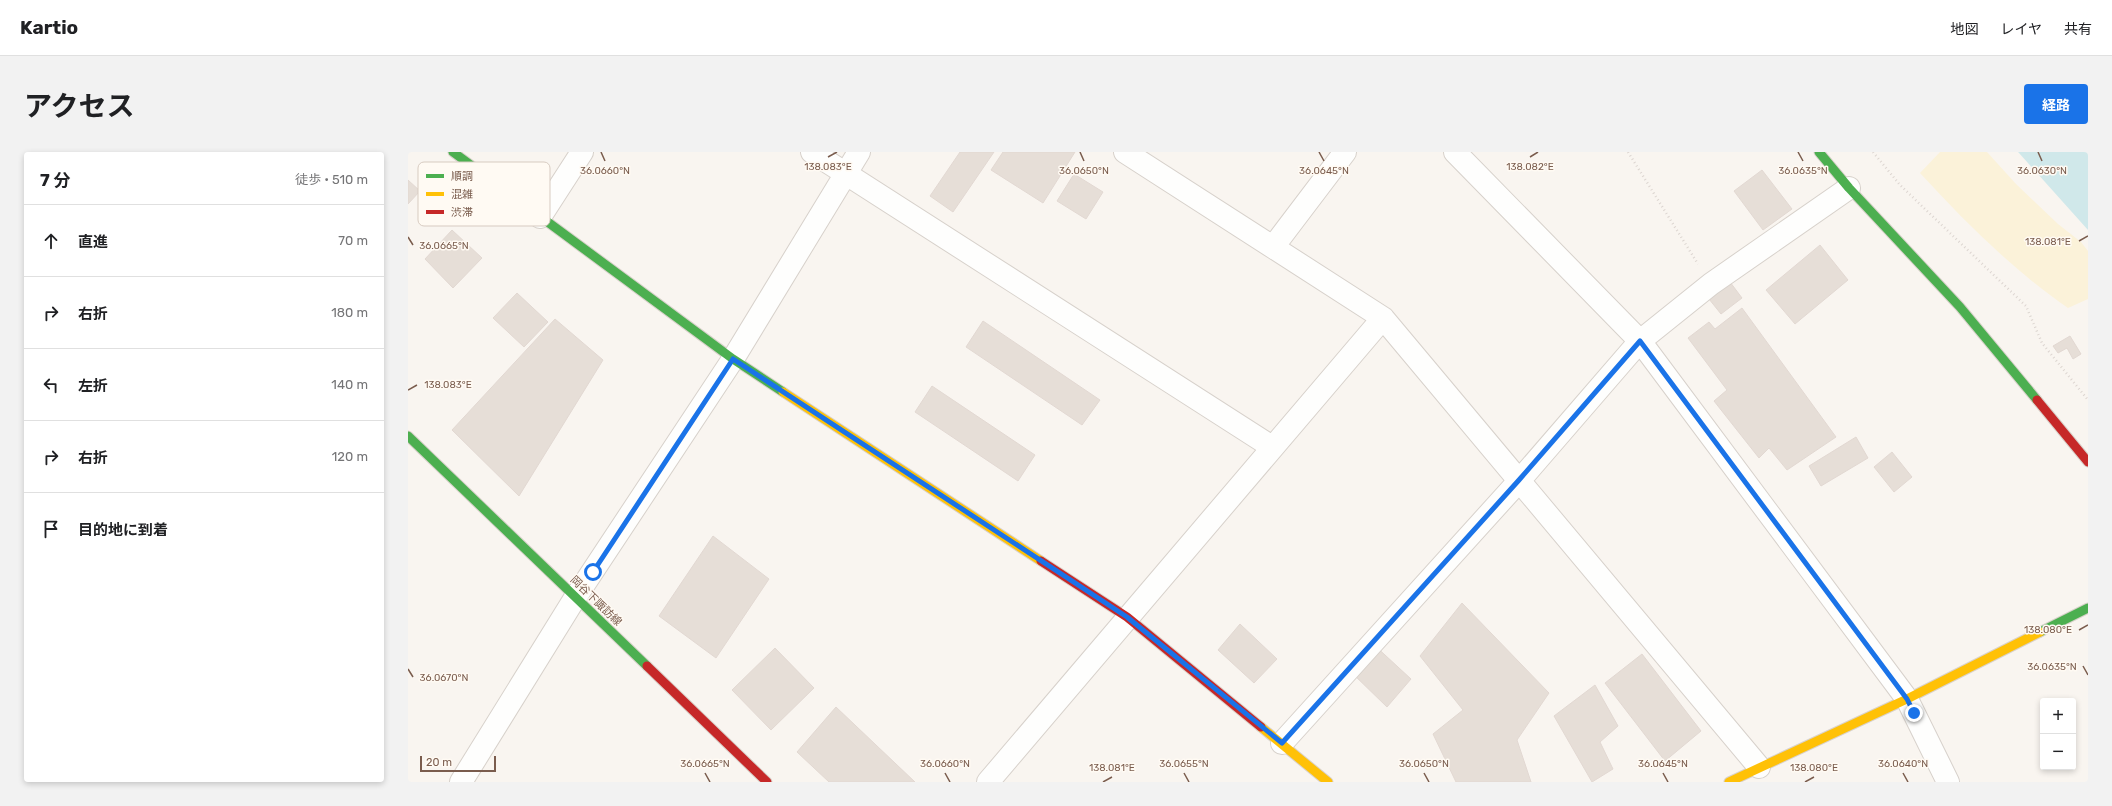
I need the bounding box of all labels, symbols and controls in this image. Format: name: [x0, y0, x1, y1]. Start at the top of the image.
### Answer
text: Kartio: [20, 16, 78, 39]
text: 地図: [1950, 21, 1978, 38]
text: レイヤ: [2000, 21, 2042, 38]
text: 共有: [2064, 21, 2092, 38]
button: 経路: [2024, 84, 2088, 124]
text: アクセス: [24, 90, 135, 123]
text: 138.083°E: [804, 161, 852, 173]
text: 138.082°E: [1506, 161, 1554, 173]
legend: [418, 162, 550, 226]
text: 36.0660°N: [580, 165, 630, 177]
text: 36.0650°N: [1059, 165, 1109, 177]
text: 36.0645°N: [1299, 165, 1349, 177]
text: 36.0635°N: [1778, 165, 1828, 177]
text: 36.0630°N: [2017, 165, 2067, 177]
text: 7 分: [40, 170, 70, 190]
text: 順調: [451, 170, 473, 183]
text: 徒歩 · 510 m: [295, 172, 368, 187]
text: 混雑: [451, 188, 473, 201]
text: 渋滞: [451, 206, 473, 219]
icon: ahead: [40, 230, 62, 252]
text: 直進: [78, 233, 108, 251]
text: 70 m: [338, 233, 368, 248]
text: 138.081°E: [2025, 236, 2071, 248]
text: 36.0665°N: [419, 240, 469, 252]
icon: right: [40, 302, 62, 324]
text: 右折: [78, 305, 108, 323]
text: 180 m: [331, 305, 368, 320]
icon: left: [40, 374, 62, 396]
text: 左折: [78, 377, 108, 395]
text: 140 m: [331, 377, 368, 392]
text: 138.083°E: [424, 379, 472, 391]
icon: right: [40, 446, 62, 468]
text: 右折: [78, 449, 108, 467]
text: 120 m: [332, 449, 368, 464]
icon: arrive: [40, 518, 62, 540]
text: 目的地に到着: [78, 521, 168, 539]
route start: [584, 563, 602, 581]
street label: 岡谷下諏訪線: [568, 573, 624, 629]
text: 138.080°E: [2024, 624, 2072, 636]
text: 36.0635°N: [2027, 661, 2077, 673]
text: 36.0670°N: [420, 672, 468, 684]
map controls: [2040, 698, 2076, 770]
button: +: [2040, 698, 2076, 734]
route end: [1905, 704, 1923, 722]
button: −: [2040, 734, 2076, 770]
scale bar: [420, 754, 496, 773]
text: 20 m: [426, 756, 452, 769]
text: 36.0665°N: [680, 758, 730, 770]
text: 36.0660°N: [920, 758, 970, 770]
text: 36.0655°N: [1159, 758, 1209, 770]
text: 36.0650°N: [1399, 758, 1449, 770]
text: 36.0645°N: [1638, 758, 1688, 770]
text: 36.0640°N: [1878, 758, 1928, 770]
text: 138.081°E: [1089, 762, 1135, 774]
text: 138.080°E: [1790, 762, 1838, 774]

